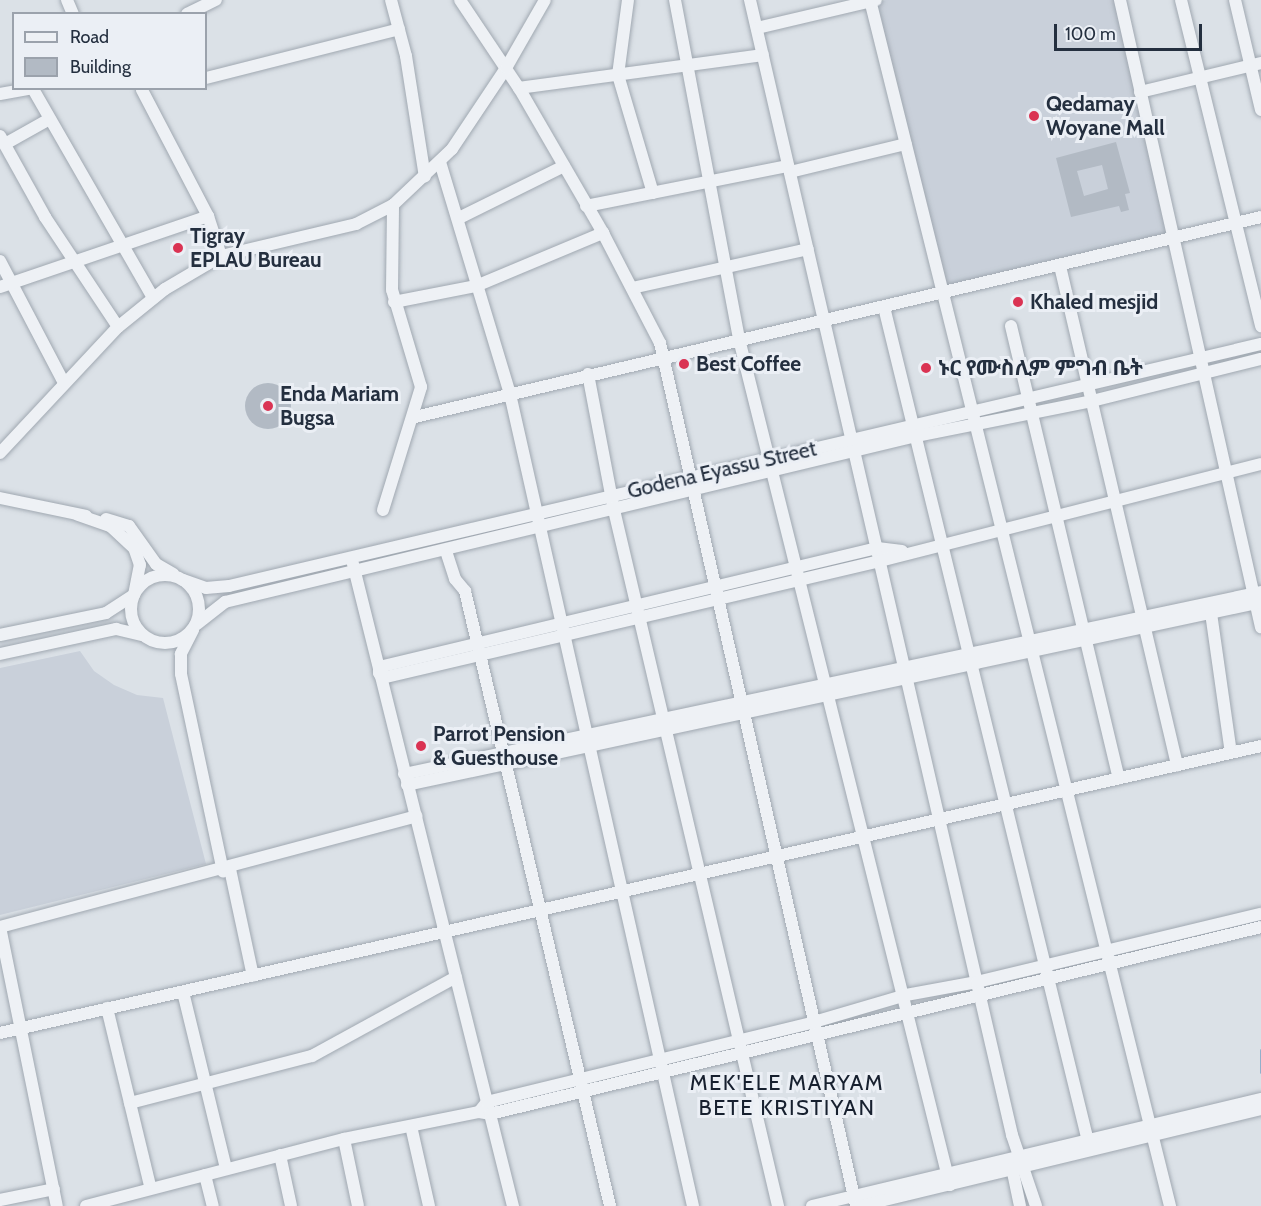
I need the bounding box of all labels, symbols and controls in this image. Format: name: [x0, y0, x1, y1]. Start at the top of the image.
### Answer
legend: [12, 12, 207, 90]
scale bar: [1057, 12, 1206, 50]
text: 100 m: [1065, 23, 1116, 45]
text: Road: [70, 26, 109, 48]
text: Building: [70, 56, 131, 78]
place label: Qedamay Woyane Mall: [1046, 91, 1165, 141]
marker: Qedamay Woyane Mall: [1027, 109, 1041, 123]
place label: Tigray EPLAU Bureau: [190, 223, 322, 273]
marker: Tigray EPLAU Bureau: [171, 241, 185, 255]
place label: Khaled mesjid: [1030, 289, 1158, 315]
marker: Khaled mesjid: [1011, 295, 1025, 309]
place label: Best Coffee: [696, 351, 801, 377]
place label: ኑር የሙስሊም ምግብ ቤት: [938, 355, 1143, 381]
marker: Best Coffee: [677, 357, 691, 371]
marker: ኑር የሙስሊም ምግብ ቤት: [919, 361, 933, 375]
place label: Enda Mariam Bugsa: [280, 381, 399, 431]
marker: Enda Mariam Bugsa: [261, 399, 275, 413]
street label: Godena Eyassu Street: [625, 436, 819, 504]
place label: Parrot Pension & Guesthouse: [433, 721, 565, 771]
marker: Parrot Pension & Guesthouse: [414, 739, 428, 753]
district label: MEK'ELE MARYAM BETE KRISTIYAN: [690, 1069, 884, 1120]

